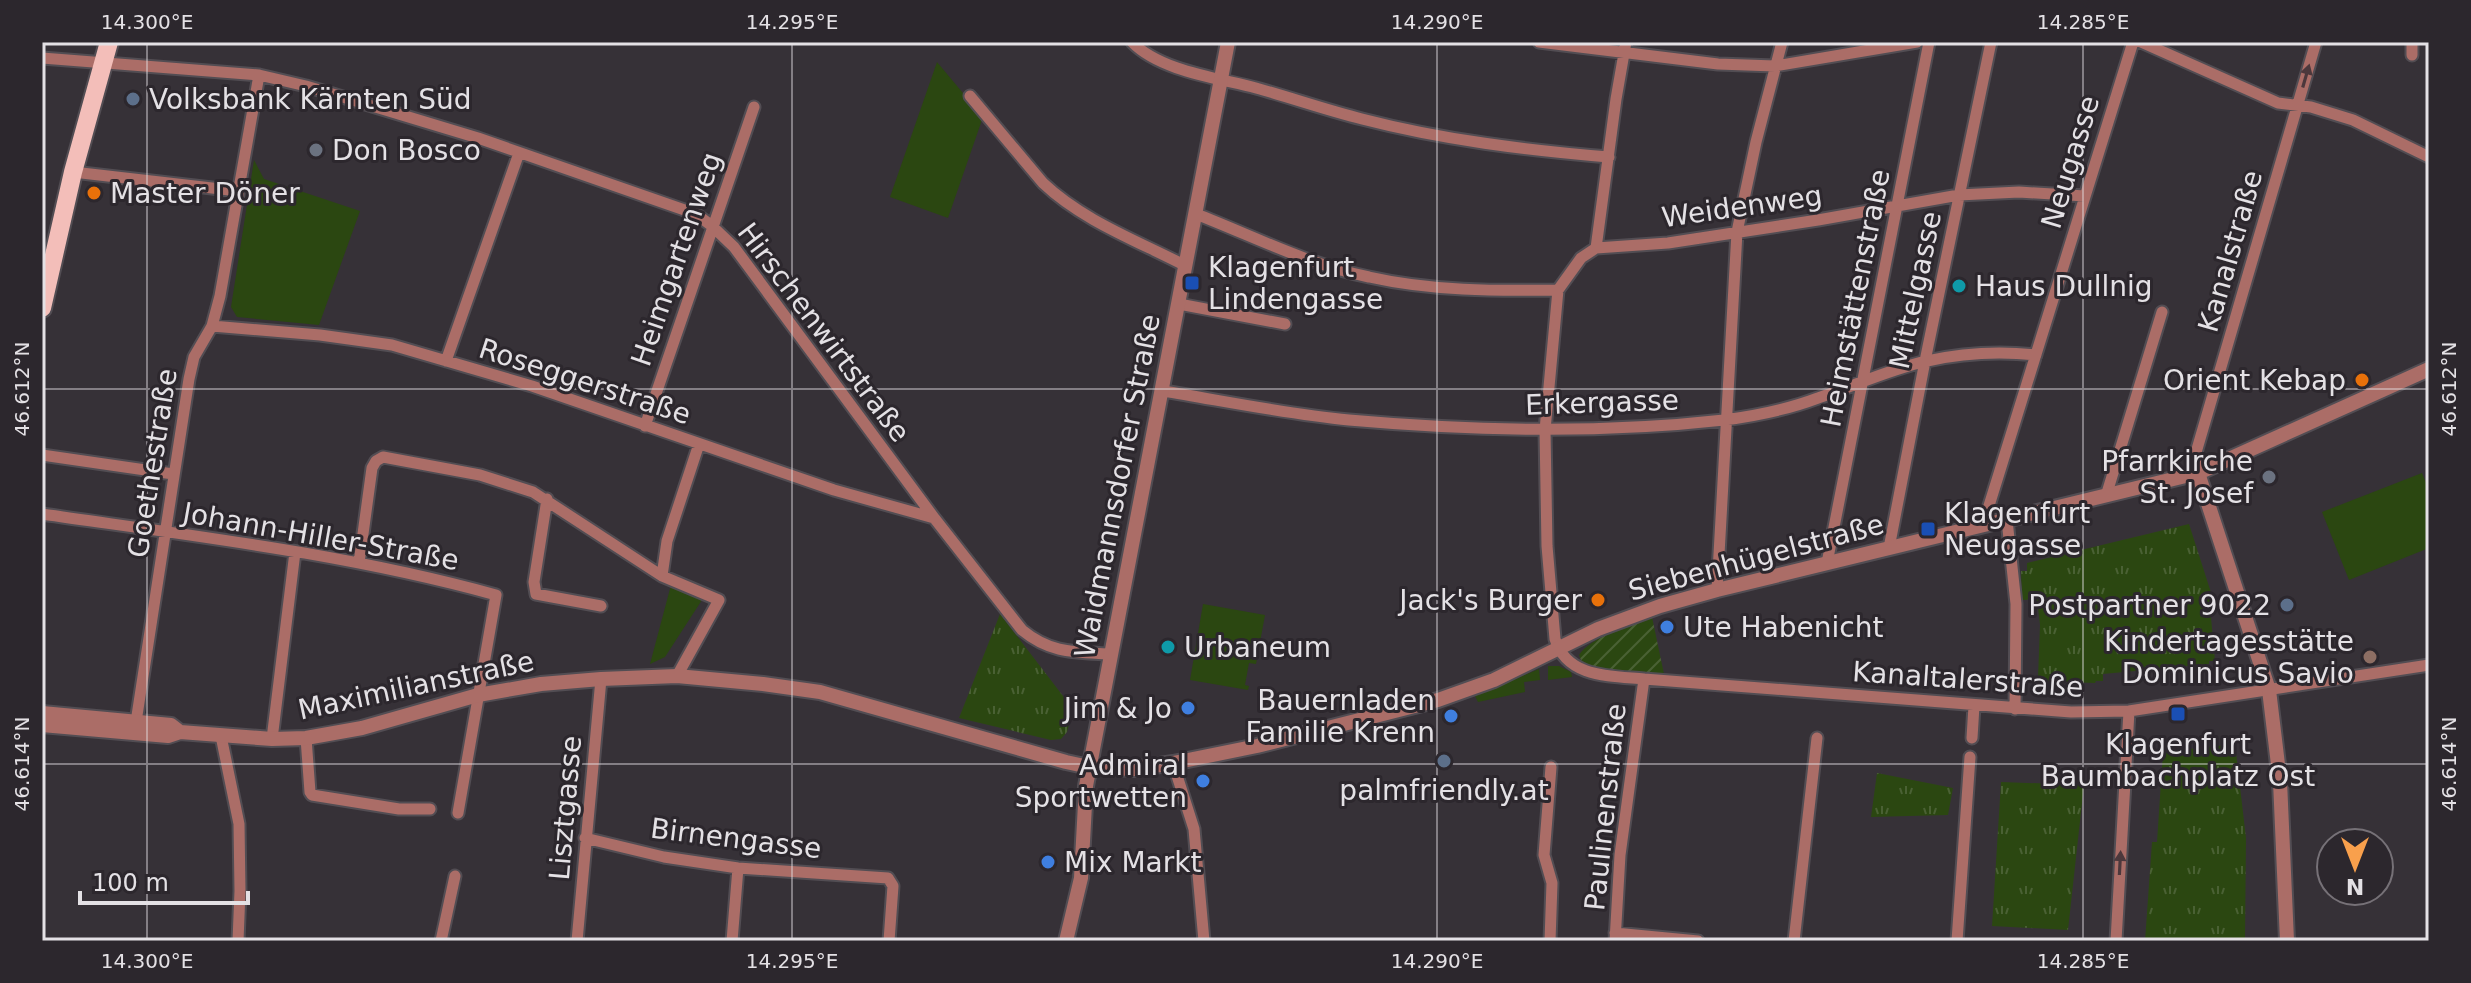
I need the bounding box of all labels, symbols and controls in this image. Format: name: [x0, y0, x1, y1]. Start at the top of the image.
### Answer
text: 14.300°E: [101, 10, 193, 34]
text: 14.295°E: [746, 10, 838, 34]
text: 14.290°E: [1391, 10, 1483, 34]
text: 14.285°E: [2037, 10, 2129, 34]
one-way arrow: [2300, 63, 2313, 87]
place label: Volksbank Kärnten Süd: [149, 83, 471, 116]
marker: Volksbank Kärnten Süd: [124, 90, 142, 108]
street label: Neugasse: [2035, 92, 2106, 233]
place label: Don Bosco: [332, 134, 481, 167]
marker: Don Bosco: [307, 141, 325, 159]
street label: Heimgartenweg: [624, 148, 728, 370]
street label: Heimstättenstraße: [1814, 166, 1897, 430]
street label: Kanalstraße: [2192, 166, 2269, 336]
place label: Master Döner: [110, 177, 300, 210]
street label: Weidenweg: [1660, 179, 1824, 234]
marker: Master Döner: [85, 184, 103, 202]
street label: Mittelgasse: [1883, 208, 1948, 372]
street label: Hirschenwirtstraße: [731, 216, 917, 448]
place label: Klagenfurt Lindengasse: [1208, 251, 1383, 316]
place label: Haus Dullnig: [1975, 270, 2153, 303]
marker: Klagenfurt Lindengasse: [1183, 274, 1201, 292]
marker: Haus Dullnig: [1950, 277, 1968, 295]
street label: Waidmannsdorfer Straße: [1068, 311, 1167, 661]
street label: Roseggerstraße: [475, 332, 695, 431]
text: 46.612°N: [10, 342, 34, 436]
text: 46.612°N: [2437, 342, 2461, 436]
place label: Orient Kebap: [2163, 364, 2346, 397]
street label: Goethestraße: [121, 366, 184, 560]
marker: Orient Kebap: [2353, 371, 2371, 389]
street label: Erkergasse: [1524, 383, 1680, 422]
place label: Pfarrkirche St. Josef: [2101, 445, 2254, 510]
marker: Pfarrkirche St. Josef: [2260, 468, 2278, 486]
street label: Johann-Hiller-Straße: [178, 496, 461, 577]
place label: Klagenfurt Neugasse: [1944, 497, 2090, 562]
street label: Siebenhügelstraße: [1625, 508, 1887, 607]
marker: Klagenfurt Neugasse: [1919, 520, 1937, 538]
place label: Jack's Burger: [1397, 584, 1582, 617]
place label: Postpartner 9022: [2028, 589, 2271, 622]
marker: Jack's Burger: [1589, 591, 1607, 609]
marker: Postpartner 9022: [2278, 596, 2296, 614]
place label: Ute Habenicht: [1683, 611, 1883, 644]
marker: Ute Habenicht: [1658, 618, 1676, 636]
place label: Kindertagesstätte Dominicus Savio: [2104, 625, 2354, 690]
place label: Urbaneum: [1184, 631, 1331, 664]
marker: Urbaneum: [1159, 638, 1177, 656]
street label: Maximilianstraße: [295, 644, 537, 727]
marker: Kindertagesstätte Dominicus Savio: [2361, 648, 2379, 666]
street label: Kanaltalerstraße: [1851, 655, 2085, 704]
place label: Bauernladen Familie Krenn: [1246, 684, 1435, 749]
place label: Jim & Jo: [1062, 692, 1172, 725]
marker: Jim & Jo: [1179, 699, 1197, 717]
street label: Paulinenstraße: [1578, 702, 1633, 912]
marker: Klagenfurt Baumbachplatz Ost: [2169, 705, 2187, 723]
marker: Bauernladen Familie Krenn: [1442, 707, 1460, 725]
text: 46.614°N: [10, 717, 34, 811]
text: 46.614°N: [2437, 717, 2461, 811]
place label: Klagenfurt Baumbachplatz Ost: [2041, 728, 2315, 793]
street label: Lisztgasse: [543, 734, 588, 882]
place label: Admiral Sportwetten: [1015, 749, 1187, 814]
marker: palmfriendly.at: [1435, 752, 1453, 770]
marker: Admiral Sportwetten: [1194, 772, 1212, 790]
place label: palmfriendly.at: [1339, 774, 1549, 807]
street label: Birnengasse: [649, 812, 823, 865]
north arrow: [2315, 827, 2395, 907]
place label: Mix Markt: [1064, 846, 1201, 879]
one-way arrow: [2114, 850, 2127, 875]
marker: Mix Markt: [1039, 853, 1057, 871]
scale bar: [80, 855, 248, 905]
text: 100 m: [92, 869, 169, 897]
text: N: [2346, 874, 2364, 899]
text: 14.300°E: [101, 949, 193, 973]
text: 14.295°E: [746, 949, 838, 973]
text: 14.290°E: [1391, 949, 1483, 973]
text: 14.285°E: [2037, 949, 2129, 973]

